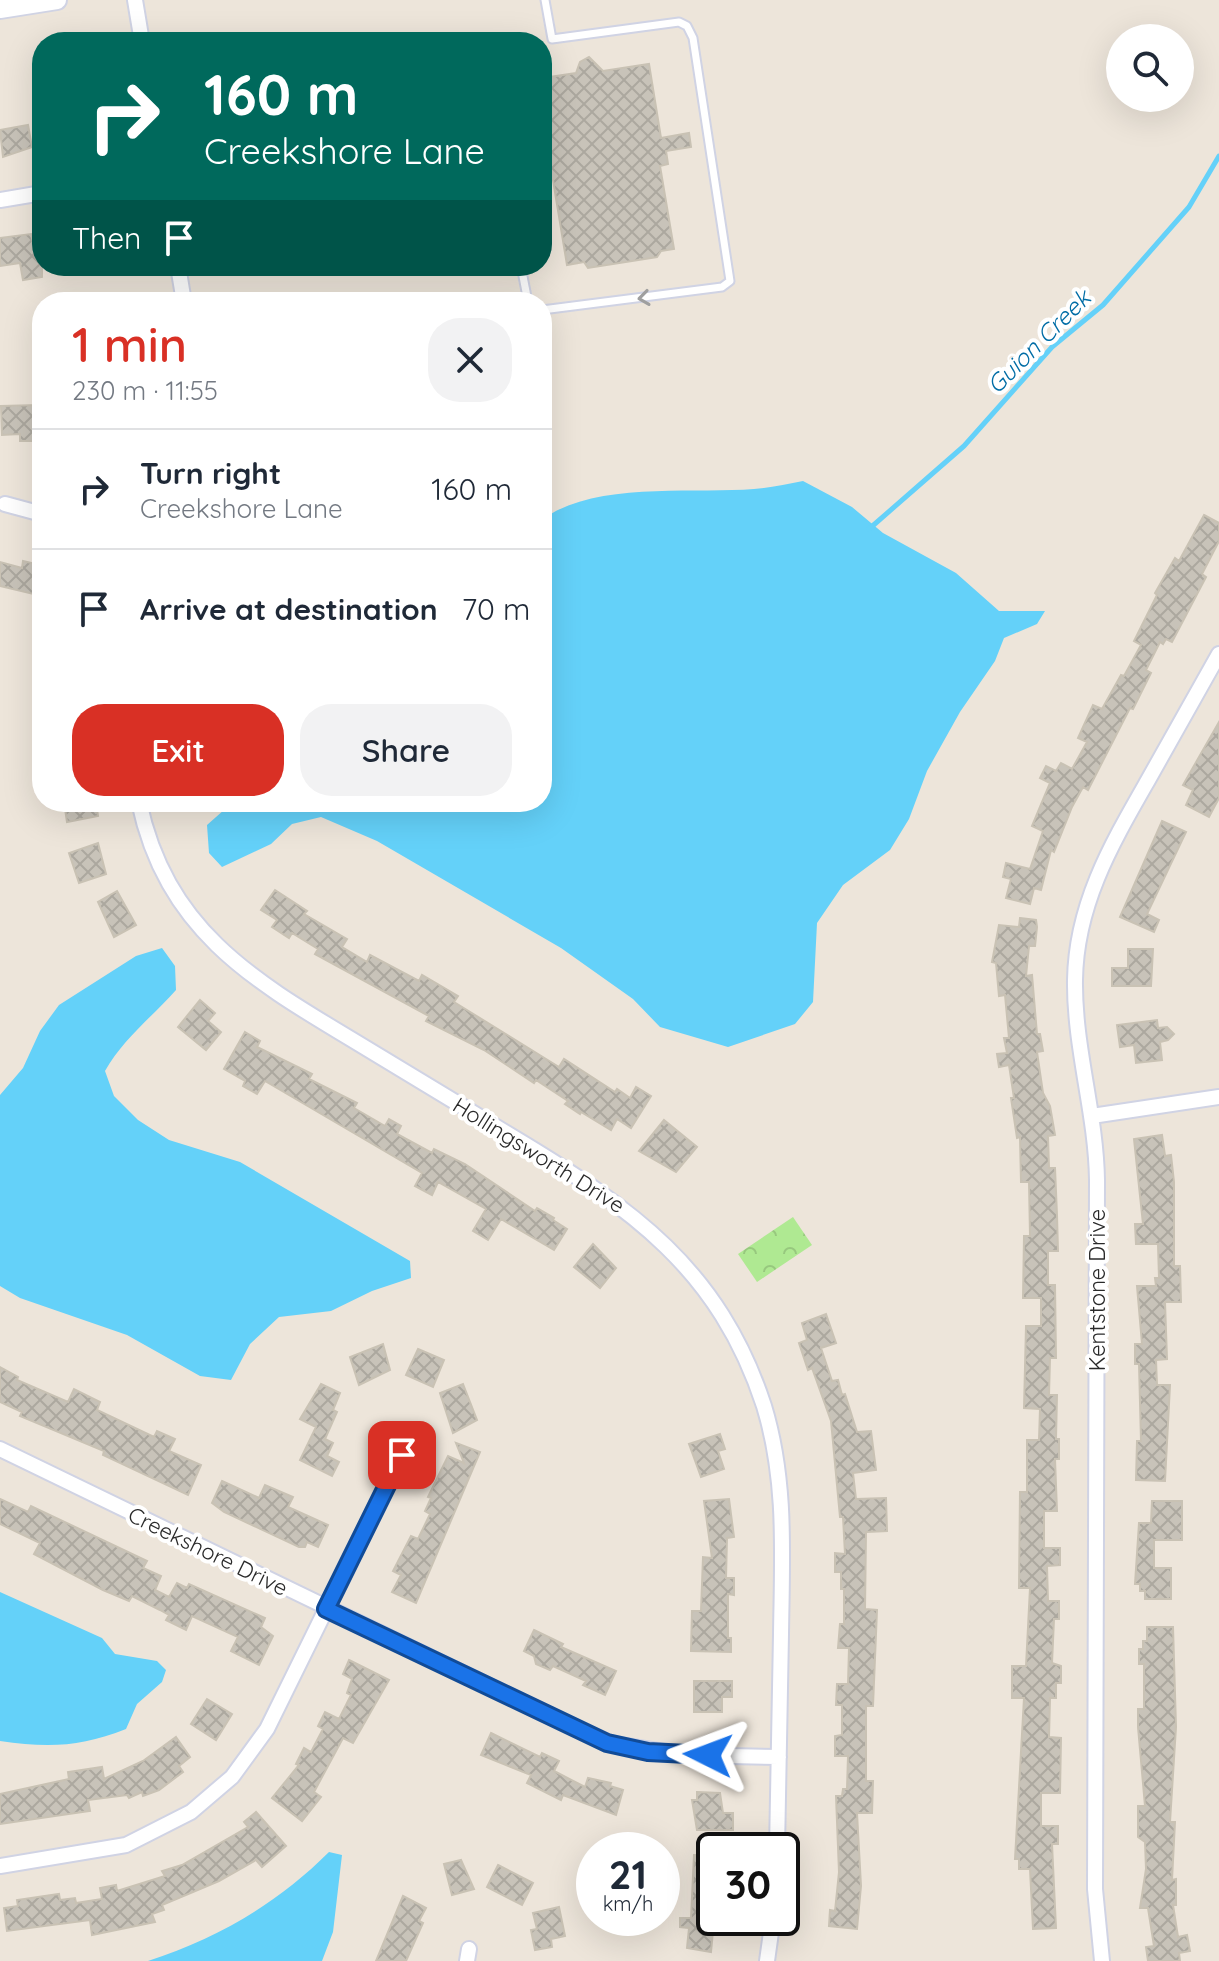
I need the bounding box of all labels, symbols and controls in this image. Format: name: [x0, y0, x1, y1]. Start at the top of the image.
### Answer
map controls: [1106, 24, 1194, 112]
button: search: [1106, 24, 1194, 112]
text: 160 m: [204, 59, 358, 129]
icon: right: [72, 64, 176, 168]
text: Creekshore Lane: [204, 128, 485, 173]
icon: arrive: [157, 216, 201, 260]
text: Then: [72, 219, 141, 257]
water label: Guion Creek: [980, 282, 1098, 400]
one-way arrow: [638, 289, 651, 306]
text: 1 min: [72, 314, 187, 374]
button: close: [428, 318, 512, 402]
text: 230 m · 11:55: [72, 374, 218, 407]
text: Turn right: [140, 454, 281, 492]
icon: right: [72, 467, 116, 511]
text: 160 m: [431, 470, 512, 508]
text: Creekshore Lane: [140, 492, 343, 525]
icon: arrive: [72, 587, 116, 631]
text: Arrive at destination: [140, 590, 438, 628]
text: 70 m: [462, 590, 530, 628]
button: Exit: [72, 704, 284, 796]
button: Share: [300, 704, 512, 796]
street label: Hollingsworth Drive: [448, 1091, 630, 1219]
street label: Kentstone Drive: [1083, 1209, 1111, 1371]
pin: [368, 1421, 436, 1489]
icon: arrive: [380, 1433, 424, 1477]
street label: Creekshore Drive: [124, 1500, 292, 1602]
position arrow: [666, 1713, 750, 1797]
speed limit sign: 30: [696, 1832, 800, 1936]
text: 21: [609, 1849, 647, 1899]
text: km/h: [603, 1891, 653, 1916]

